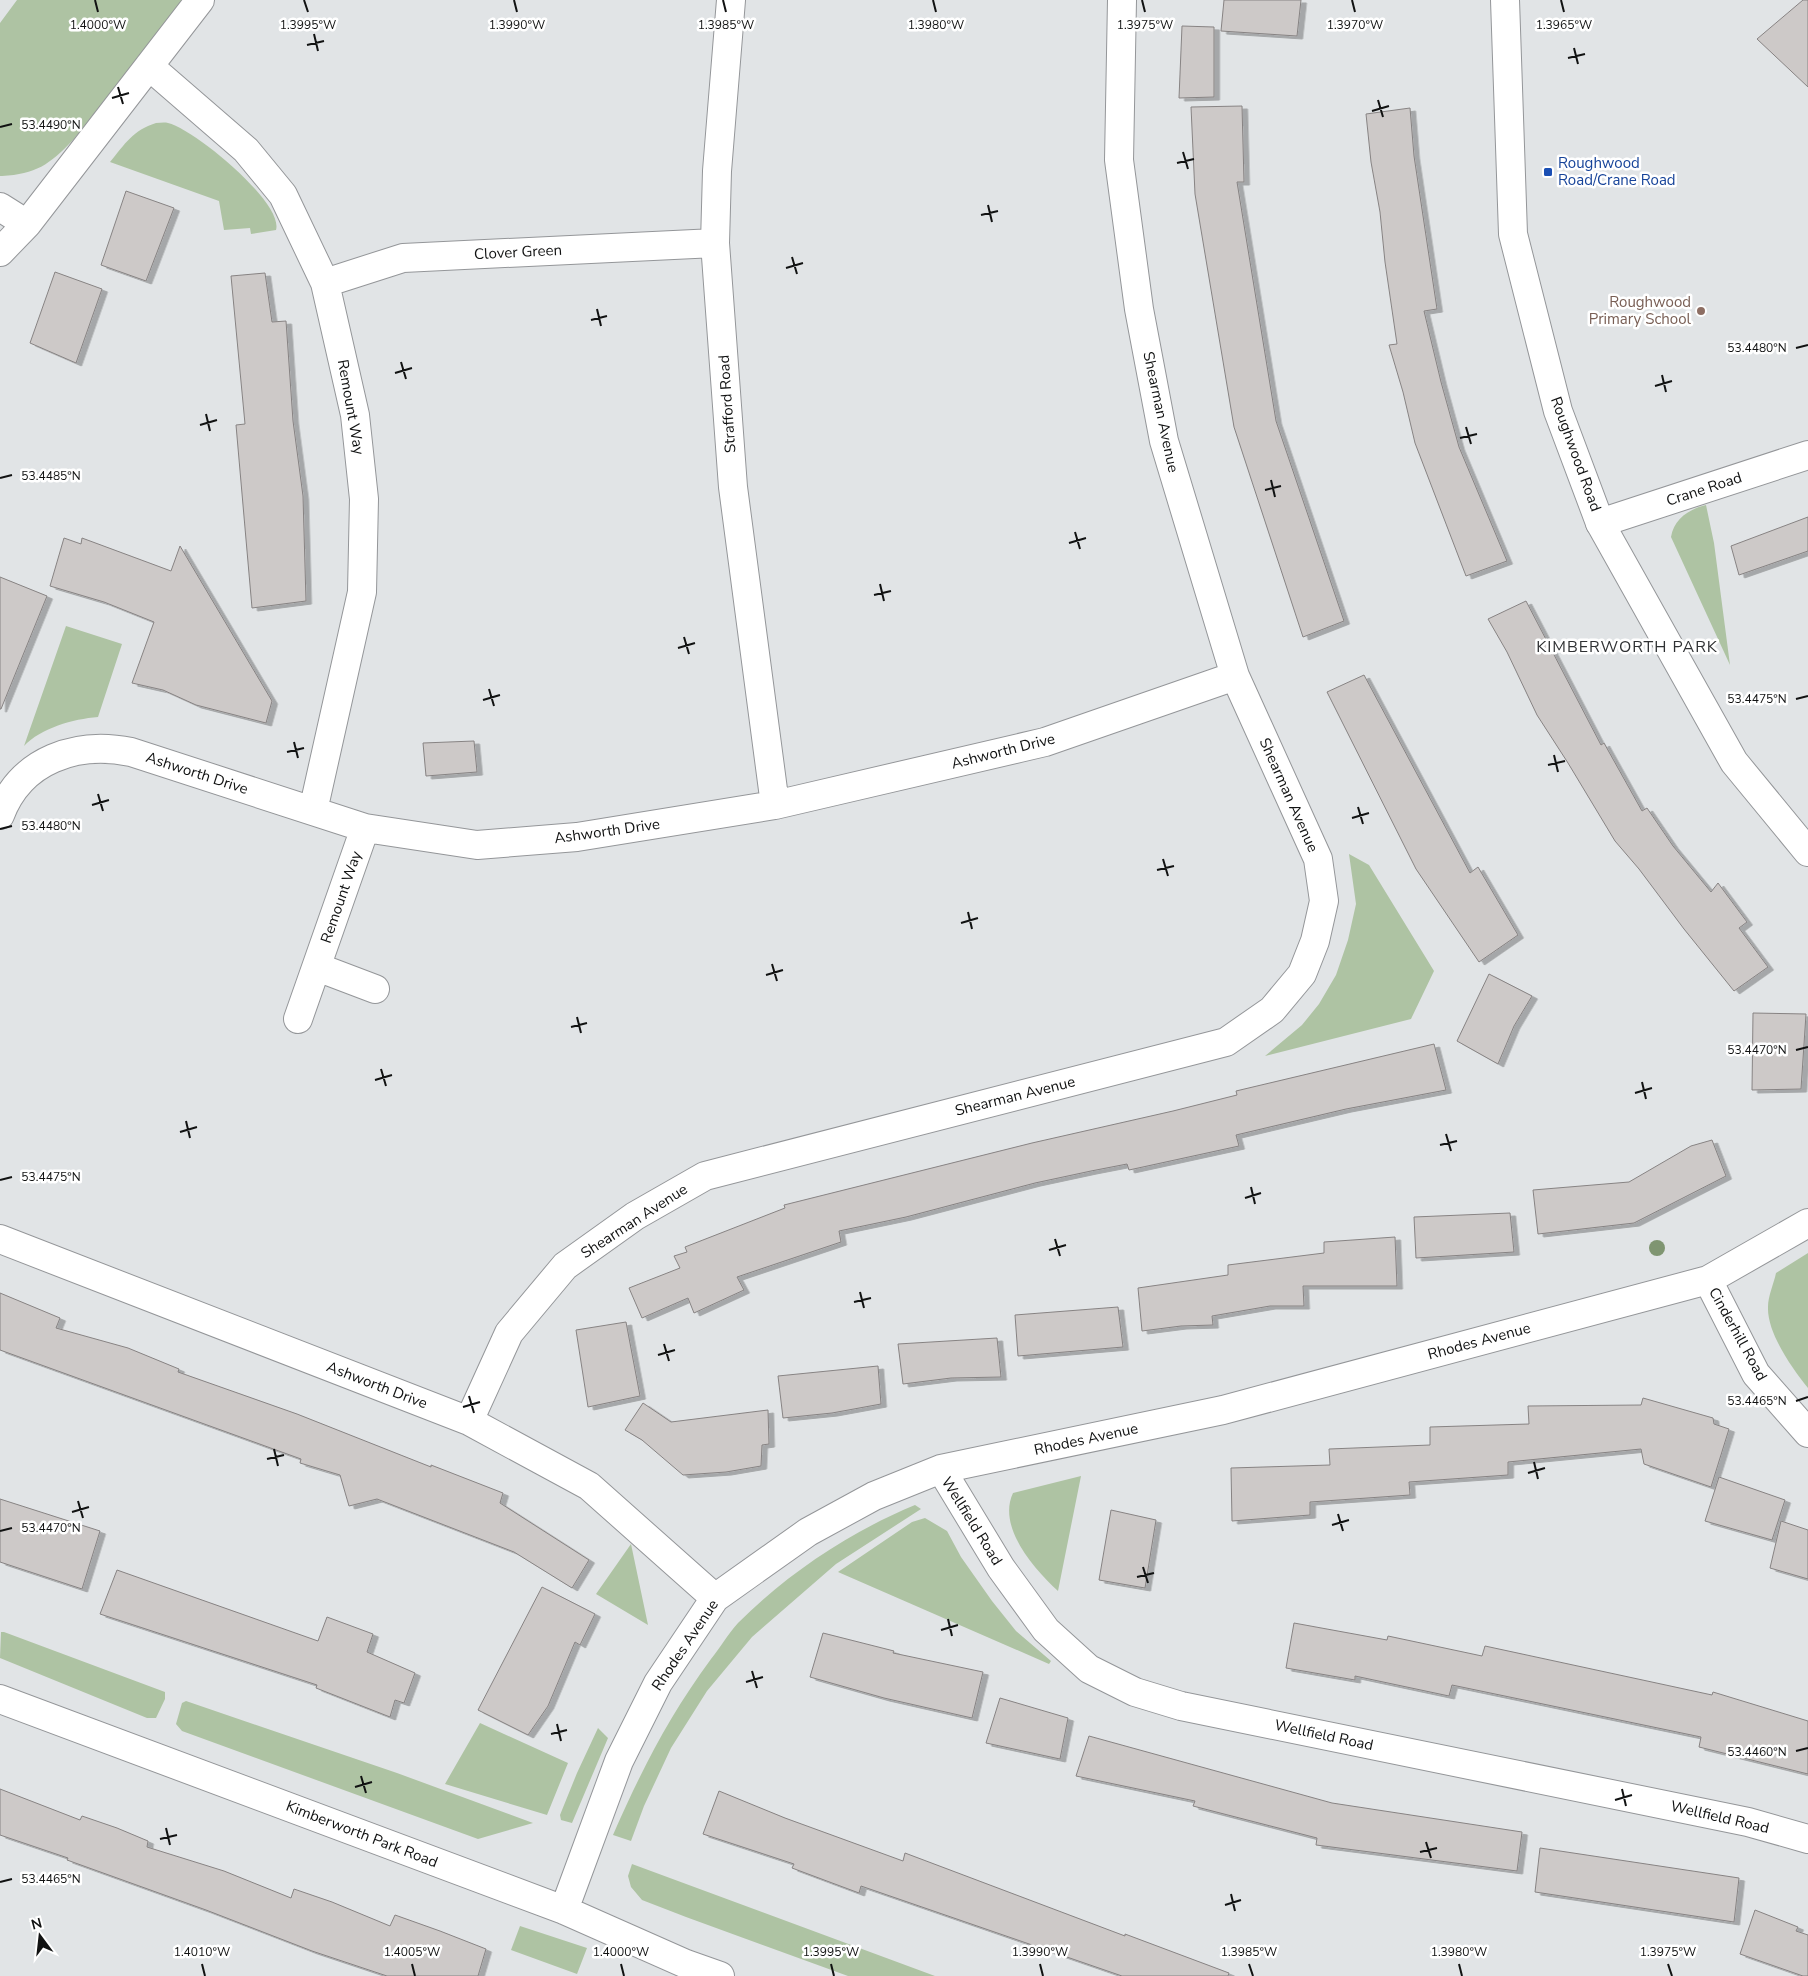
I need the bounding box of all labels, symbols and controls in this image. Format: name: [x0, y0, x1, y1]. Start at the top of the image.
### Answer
text: 1.4000°W: [70, 17, 126, 33]
text: 1.3995°W: [280, 17, 336, 33]
text: 1.3990°W: [489, 17, 545, 33]
text: 1.3985°W: [698, 17, 754, 33]
text: 1.3980°W: [908, 17, 964, 33]
text: 1.3975°W: [1117, 17, 1173, 33]
text: 1.3970°W: [1327, 17, 1383, 33]
text: 1.3965°W: [1536, 17, 1592, 33]
text: 53.4490°N: [21, 117, 81, 133]
place label: Roughwood Road/Crane Road: [1558, 153, 1676, 190]
marker: Roughwood Road/Crane Road: [1542, 166, 1554, 178]
street label: Clover Green: [473, 240, 563, 264]
place label: Roughwood Primary School: [1589, 292, 1692, 329]
marker: Roughwood Primary School: [1695, 305, 1707, 317]
text: 53.4480°N: [1727, 340, 1787, 356]
street label: Shearman Avenue: [1138, 350, 1184, 474]
street label: Strafford Road: [714, 354, 740, 454]
street label: Remount Way: [333, 358, 369, 456]
street label: Roughwood Road: [1546, 394, 1606, 514]
street label: Crane Road: [1664, 467, 1744, 511]
text: 53.4485°N: [21, 468, 81, 484]
district label: KIMBERWORTH PARK: [1536, 636, 1718, 658]
text: 53.4475°N: [1727, 691, 1787, 707]
street label: Ashworth Drive: [949, 728, 1057, 774]
street label: Shearman Avenue: [1255, 735, 1323, 855]
street label: Ashworth Drive: [143, 747, 251, 799]
street label: Ashworth Drive: [553, 814, 661, 848]
text: 53.4480°N: [21, 818, 81, 834]
street label: Remount Way: [316, 848, 366, 946]
text: 53.4470°N: [1727, 1042, 1787, 1058]
street label: Shearman Avenue: [953, 1071, 1077, 1121]
text: 53.4475°N: [21, 1169, 81, 1185]
street label: Shearman Avenue: [577, 1179, 691, 1263]
street label: Cinderhill Road: [1704, 1284, 1772, 1384]
street label: Rhodes Avenue: [1425, 1318, 1533, 1364]
street label: Ashworth Drive: [324, 1357, 430, 1413]
text: 53.4465°N: [1727, 1393, 1787, 1409]
street label: Rhodes Avenue: [1032, 1418, 1140, 1460]
street label: Wellfield Road: [937, 1473, 1007, 1569]
text: 53.4470°N: [21, 1520, 81, 1536]
street label: Rhodes Avenue: [647, 1596, 723, 1694]
street label: Wellfield Road: [1273, 1715, 1375, 1755]
text: 53.4460°N: [1727, 1744, 1787, 1760]
street label: Kimberworth Park Road: [283, 1796, 441, 1872]
street label: Wellfield Road: [1669, 1796, 1771, 1838]
text: 53.4465°N: [21, 1871, 81, 1887]
north arrow: [15, 1911, 65, 1961]
text: N: [29, 1913, 44, 1934]
text: 1.4010°W: [174, 1944, 230, 1960]
text: 1.4005°W: [384, 1944, 440, 1960]
text: 1.4000°W: [593, 1944, 649, 1960]
text: 1.3995°W: [803, 1944, 859, 1960]
text: 1.3990°W: [1012, 1944, 1068, 1960]
text: 1.3985°W: [1221, 1944, 1277, 1960]
text: 1.3980°W: [1431, 1944, 1487, 1960]
text: 1.3975°W: [1640, 1944, 1696, 1960]

